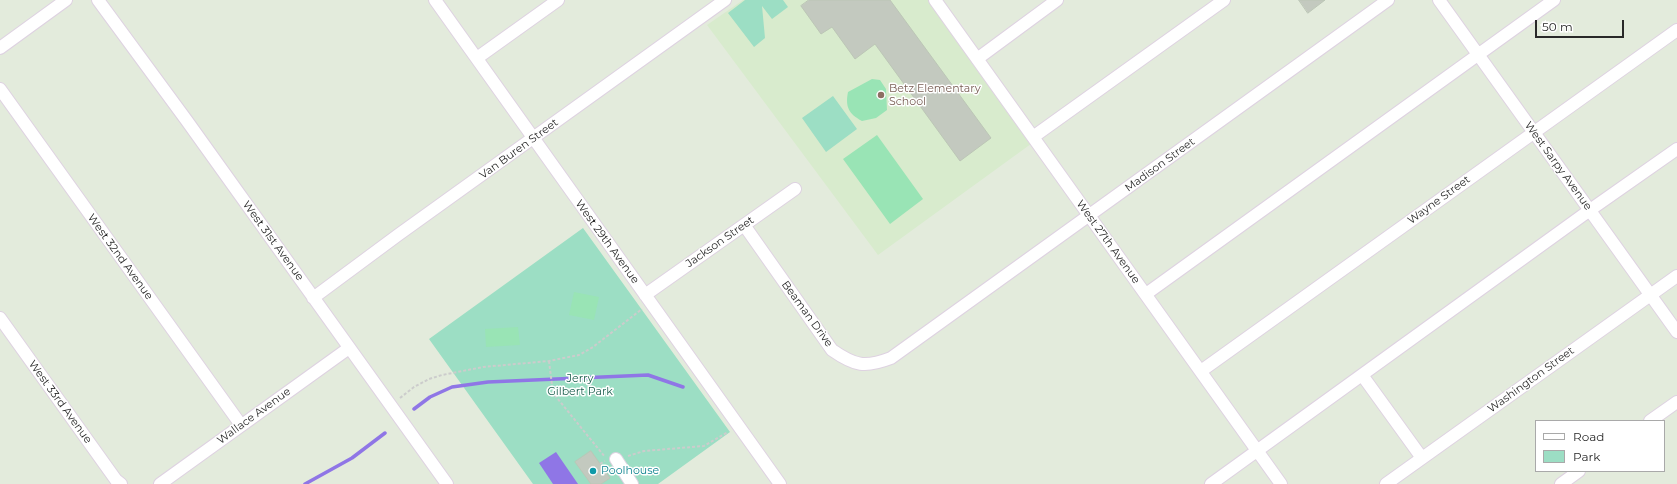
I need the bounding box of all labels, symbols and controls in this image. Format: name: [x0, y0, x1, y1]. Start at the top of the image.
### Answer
scale bar: [1537, 12, 1626, 38]
text: 50 m: [1542, 19, 1573, 34]
place label: Betz Elementary School: [889, 82, 981, 108]
marker: Betz Elementary School: [876, 90, 886, 100]
street label: Van Buren Street: [477, 116, 561, 182]
street label: West Sarpy Avenue: [1521, 119, 1595, 213]
street label: Madison Street: [1122, 135, 1198, 195]
street label: Wayne Street: [1405, 173, 1473, 227]
street label: West 29th Avenue: [572, 198, 642, 286]
street label: West 27th Avenue: [1073, 198, 1143, 286]
street label: West 31st Avenue: [240, 199, 306, 283]
street label: West 32nd Avenue: [84, 212, 156, 302]
street label: Jackson Street: [683, 214, 757, 270]
street label: Beaman Drive: [779, 278, 835, 350]
street label: Washington Street: [1485, 344, 1577, 416]
street label: West 33rd Avenue: [25, 358, 95, 446]
park label: Jerry Gilbert Park: [547, 372, 613, 398]
street label: Wallace Avenue: [215, 385, 293, 447]
legend: [1535, 420, 1665, 472]
text: Road: [1573, 429, 1604, 444]
text: Park: [1573, 449, 1600, 464]
place label: Poolhouse: [601, 464, 659, 478]
marker: Poolhouse: [588, 466, 598, 476]

